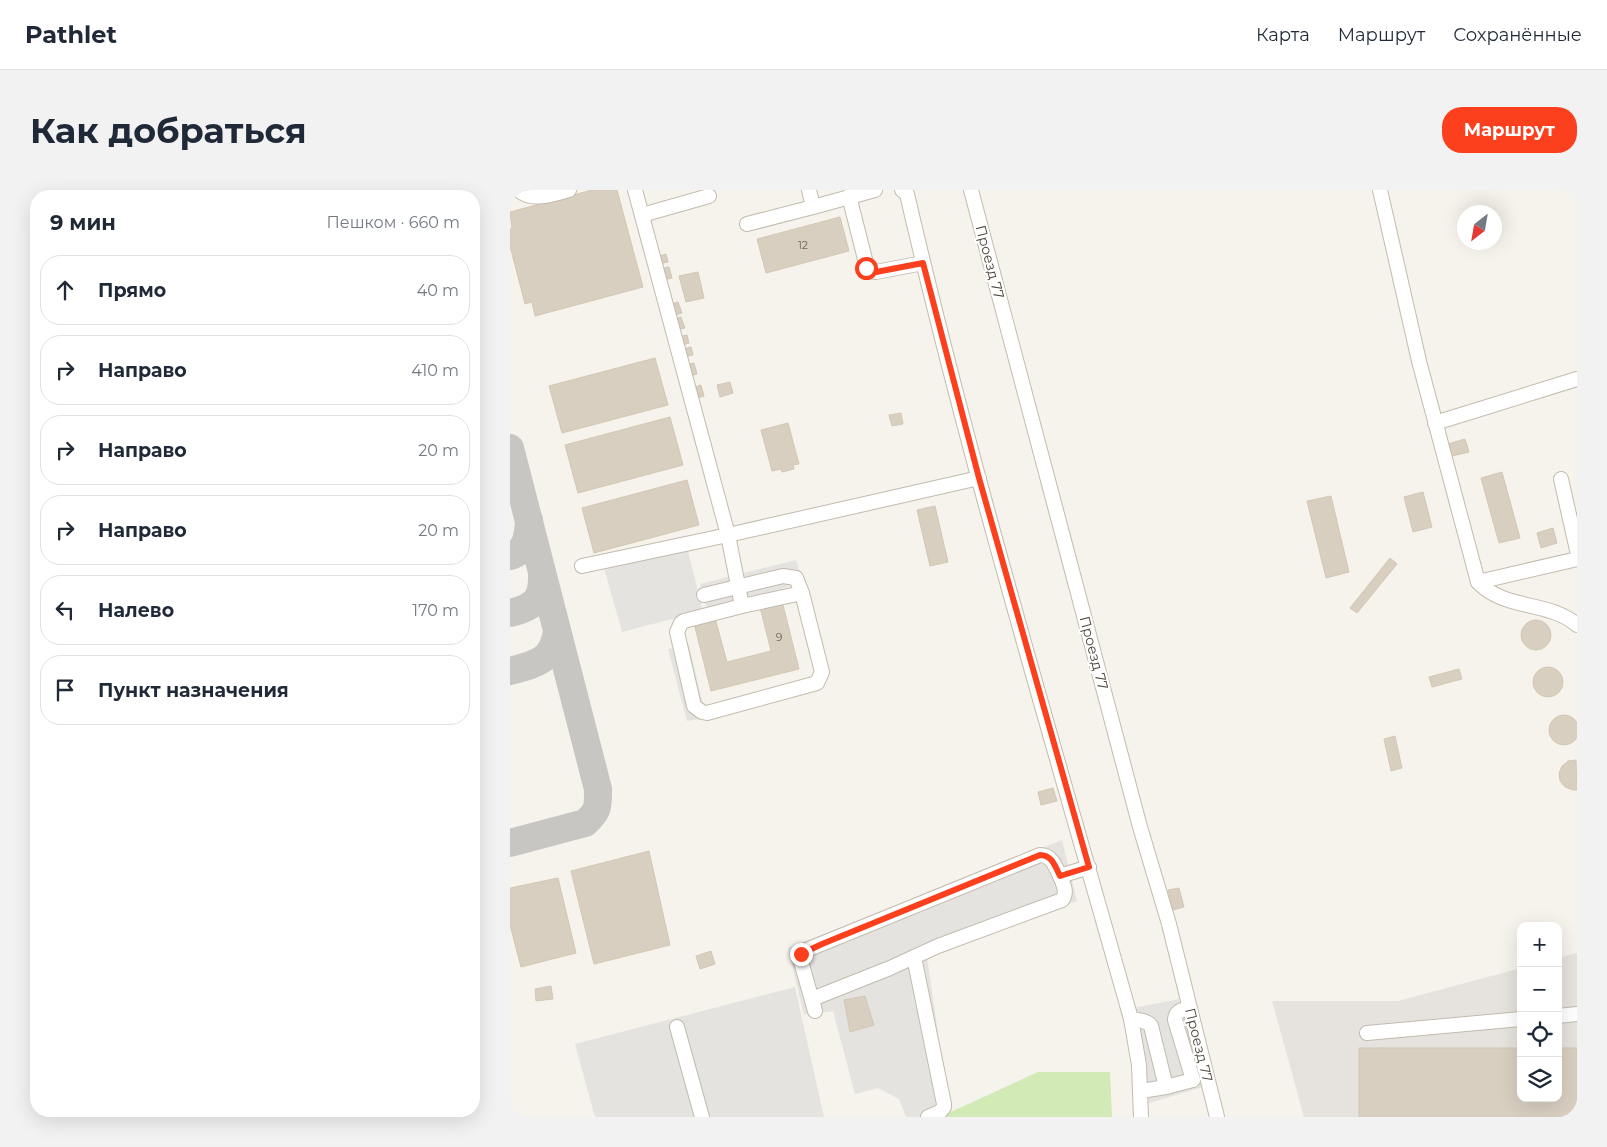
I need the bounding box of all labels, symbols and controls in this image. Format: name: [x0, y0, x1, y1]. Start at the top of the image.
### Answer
text: Pathlet: [25, 20, 117, 49]
text: Карта: [1256, 24, 1310, 46]
text: Маршрут: [1338, 24, 1425, 46]
text: Сохранённые: [1453, 24, 1582, 46]
button: Маршрут: [1442, 107, 1577, 153]
text: Как добраться: [30, 109, 307, 152]
north arrow: [1457, 205, 1502, 250]
text: 9 мин: [50, 210, 116, 235]
text: Пешком · 660 m: [327, 213, 460, 232]
street label: Проезд 77: [972, 223, 1008, 301]
house number: 12: [798, 238, 808, 252]
route start: [855, 257, 878, 280]
icon: ahead: [51, 276, 79, 304]
text: Прямо: [98, 279, 166, 302]
text: 40 m: [417, 281, 459, 300]
icon: right: [51, 356, 79, 384]
text: Направо: [98, 359, 187, 382]
text: 410 m: [411, 361, 459, 380]
icon: right: [51, 436, 79, 464]
text: Направо: [98, 439, 187, 462]
text: 20 m: [418, 441, 459, 460]
icon: right: [51, 516, 79, 544]
text: Направо: [98, 519, 187, 542]
text: 20 m: [418, 521, 459, 540]
icon: left: [51, 596, 79, 624]
text: Налево: [98, 599, 174, 622]
text: 170 m: [412, 601, 459, 620]
street label: Проезд 77: [1076, 614, 1112, 692]
house number: 9: [776, 630, 783, 644]
icon: arrive: [51, 676, 79, 704]
text: Пункт назначения: [98, 679, 289, 702]
map controls: [1517, 922, 1562, 1102]
button: +: [1517, 922, 1562, 967]
route end: [790, 943, 813, 966]
button: −: [1517, 967, 1562, 1012]
street label: Проезд 77: [1181, 1006, 1217, 1084]
button: locate: [1517, 1012, 1562, 1057]
button: layers: [1517, 1057, 1562, 1102]

